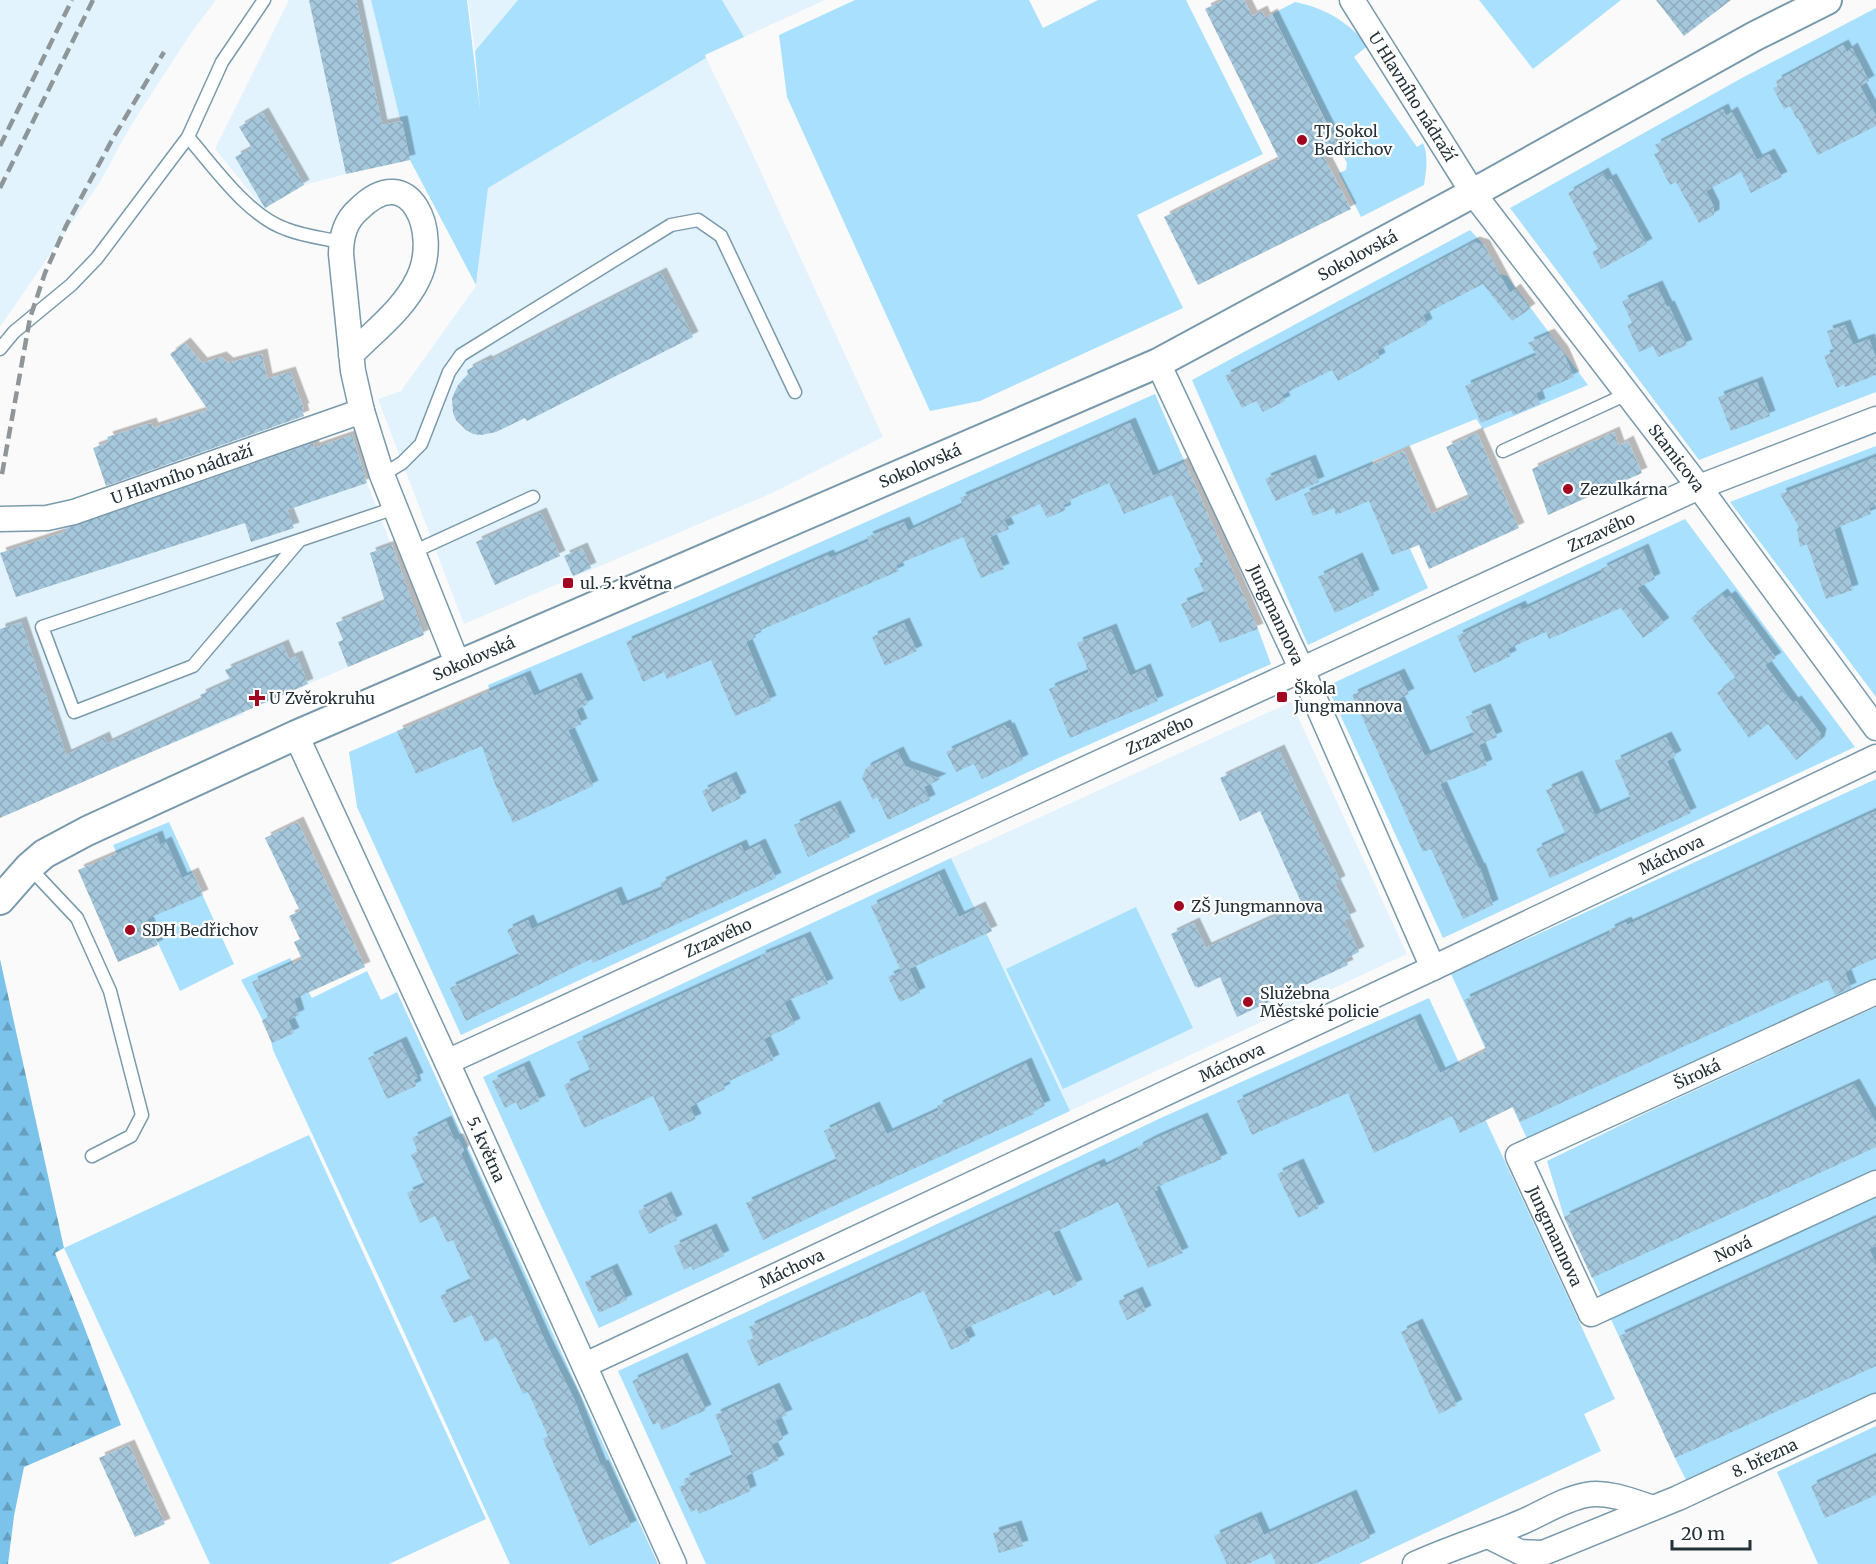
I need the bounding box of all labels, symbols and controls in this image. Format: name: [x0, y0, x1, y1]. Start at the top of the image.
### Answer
street label: U Hlavního nádraží: [1364, 28, 1461, 166]
place label: TJ Sokol Bedřichov: [1314, 121, 1393, 159]
marker: TJ Sokol Bedřichov: [1295, 133, 1309, 147]
street label: Sokolovská: [1314, 226, 1401, 285]
street label: Stamicova: [1644, 420, 1709, 496]
street label: Sokolovská: [876, 439, 964, 492]
street label: U Hlavního nádraží: [108, 440, 256, 508]
place label: Zezulkárna: [1580, 479, 1668, 499]
marker: Zezulkárna: [1561, 482, 1575, 496]
street label: Zrzavého: [1564, 508, 1638, 556]
street label: Jungmannova: [1244, 561, 1308, 668]
place label: ul. 5. května: [580, 573, 673, 593]
marker: ul. 5. května: [561, 576, 575, 590]
street label: Sokolovská: [430, 632, 518, 685]
place label: Škola Jungmannova: [1293, 678, 1403, 716]
place label: U Zvěrokruhu: [269, 688, 375, 708]
marker: Škola Jungmannova: [1275, 690, 1289, 704]
marker: U Zvěrokruhu: [250, 691, 264, 705]
street label: Zrzavého: [1123, 711, 1196, 759]
street label: Máchova: [1635, 830, 1707, 879]
place label: ZŠ Jungmannova: [1191, 896, 1323, 916]
marker: ZŠ Jungmannova: [1172, 899, 1186, 913]
street label: Zrzavého: [681, 914, 755, 962]
place label: SDH Bedřichov: [142, 920, 259, 940]
marker: SDH Bedřichov: [123, 923, 137, 937]
place label: Služebna Městské policie: [1260, 983, 1379, 1021]
marker: Služebna Městské policie: [1241, 995, 1255, 1009]
street label: Máchova: [1196, 1038, 1268, 1086]
street label: Široká: [1671, 1054, 1724, 1093]
street label: 5. května: [463, 1113, 510, 1186]
street label: Jungmannova: [1523, 1182, 1587, 1290]
street label: Nová: [1711, 1231, 1755, 1266]
street label: Máchova: [756, 1244, 828, 1292]
street label: 8. března: [1729, 1434, 1801, 1482]
scale bar: [1672, 1513, 1750, 1551]
text: 20 m: [1681, 1522, 1725, 1545]

